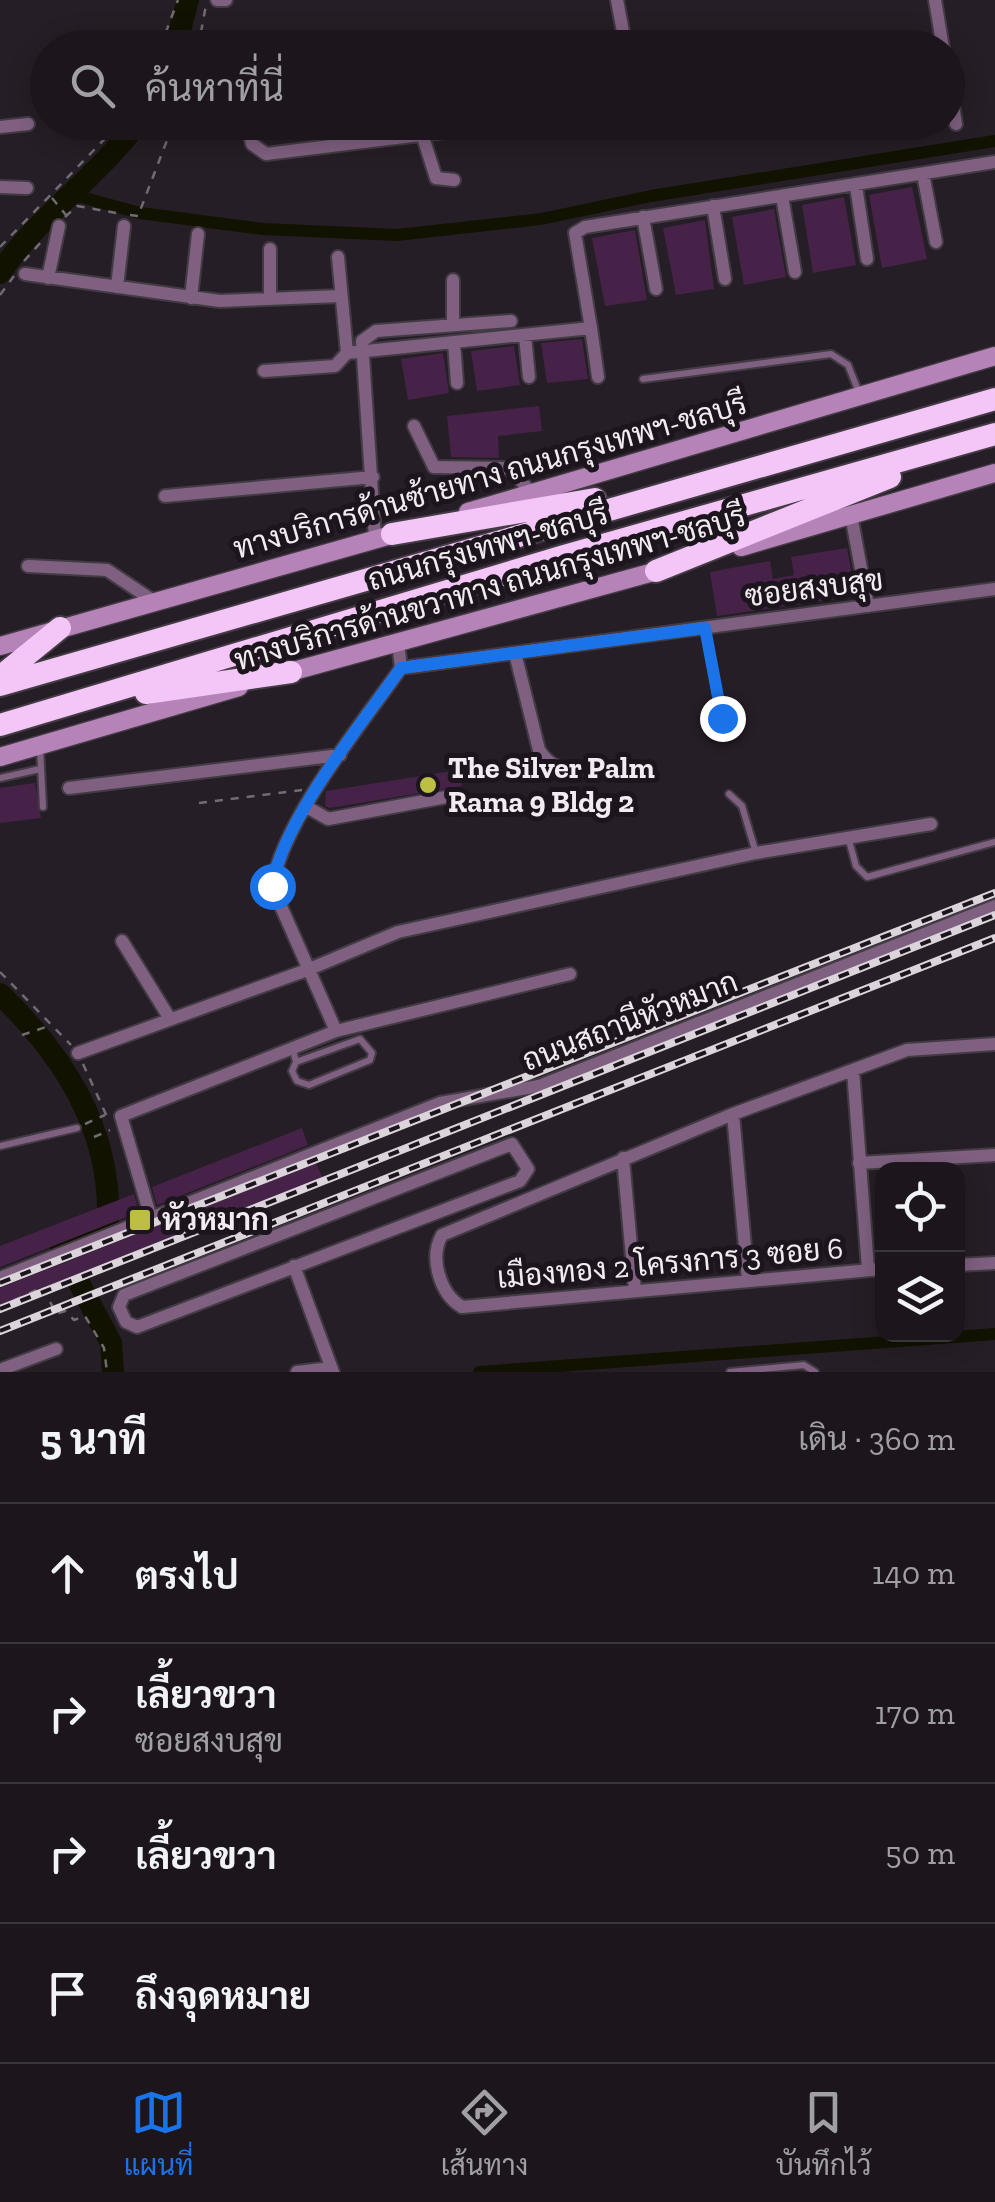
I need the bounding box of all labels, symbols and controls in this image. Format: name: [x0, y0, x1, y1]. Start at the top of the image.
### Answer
search box: [30, 30, 965, 140]
icon: search: [65, 58, 120, 113]
text: ค้นหาที่นี่: [145, 65, 284, 111]
street label: ทางบริการด้านซ้ายทาง ถนนกรุงเทพฯ-ชลบุรี: [229, 385, 751, 567]
street label: ทางบริการด้านขวาทาง ถนนกรุงเทพฯ-ชลบุรี: [230, 495, 750, 681]
street label: ถนนกรุงเทพฯ-ชลบุรี: [364, 496, 612, 598]
street label: ซอยสงบสุข: [743, 562, 885, 617]
route end: [700, 696, 746, 742]
place label: The Silver Palm Rama 9 Bldg 2: [448, 750, 655, 820]
marker: The Silver Palm Rama 9 Bldg 2: [417, 774, 439, 796]
route start: [250, 864, 296, 910]
street label: ถนนสถานีหัวหมาก: [517, 962, 743, 1079]
map controls: [875, 1162, 965, 1342]
button: locate: [875, 1162, 965, 1252]
place label: หัวหมาก: [162, 1201, 269, 1238]
marker: หัวหมาก: [127, 1207, 153, 1233]
street label: เมืองทอง 2 โครงการ 3 ซอย 6: [495, 1228, 845, 1296]
button: layers: [875, 1252, 965, 1342]
text: 5 นาที: [40, 1414, 147, 1465]
text: เดิน · 360 m: [798, 1420, 955, 1458]
icon: ahead: [40, 1546, 95, 1601]
text: ตรงไป: [135, 1553, 239, 1599]
text: 140 m: [872, 1554, 955, 1592]
text: เลี้ยวขวา: [135, 1672, 277, 1718]
icon: right: [40, 1686, 95, 1741]
text: 170 m: [875, 1694, 955, 1732]
text: ซอยสงบสุข: [135, 1722, 283, 1760]
icon: right: [40, 1826, 95, 1881]
text: เลี้ยวขวา: [135, 1833, 277, 1879]
text: 50 m: [885, 1834, 955, 1872]
icon: arrive: [40, 1966, 95, 2021]
text: ถึงจุดหมาย: [135, 1973, 311, 2019]
tab: แผนที่: [124, 2085, 194, 2182]
tab: เส้นทาง: [441, 2085, 528, 2182]
tab: บันทึกไว้: [776, 2085, 871, 2182]

